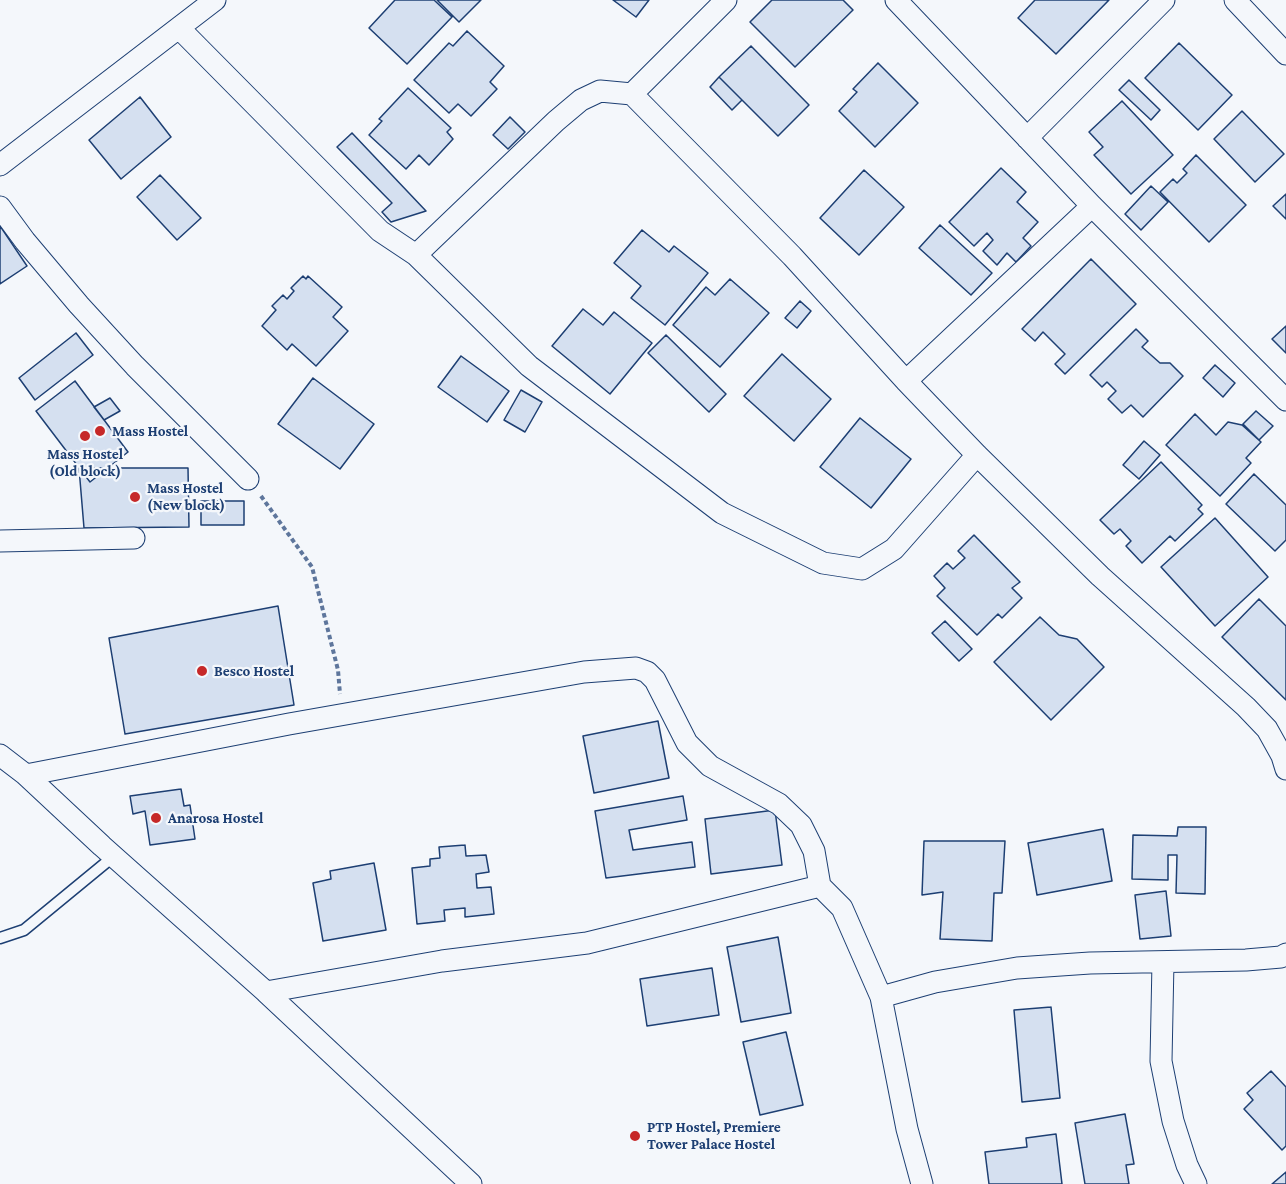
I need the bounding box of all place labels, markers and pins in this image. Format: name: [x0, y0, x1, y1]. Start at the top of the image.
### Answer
place label: Mass Hostel: [112, 422, 188, 440]
marker: Mass Hostel: [93, 424, 107, 438]
marker: Mass Hostel (Old block): [78, 429, 92, 443]
place label: Mass Hostel (Old block): [47, 445, 123, 480]
place label: Mass Hostel (New block): [147, 479, 225, 514]
marker: Mass Hostel (New block): [128, 490, 142, 504]
place label: Besco Hostel: [214, 662, 294, 680]
marker: Besco Hostel: [195, 664, 209, 678]
place label: Anarosa Hostel: [168, 809, 263, 827]
marker: Anarosa Hostel: [149, 811, 163, 825]
place label: PTP Hostel, Premiere Tower Palace Hostel: [647, 1118, 781, 1153]
marker: PTP Hostel, Premiere Tower Palace Hostel: [628, 1129, 642, 1143]

